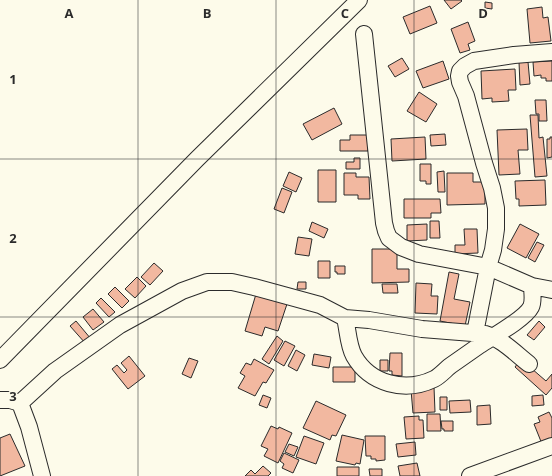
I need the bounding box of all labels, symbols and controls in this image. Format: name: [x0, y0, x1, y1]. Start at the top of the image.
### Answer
text: A: [65, 4, 74, 22]
text: B: [203, 4, 212, 22]
text: C: [341, 4, 349, 22]
text: D: [478, 4, 488, 22]
text: 1: [9, 70, 17, 88]
text: 2: [9, 229, 17, 247]
text: 3: [9, 387, 17, 405]

